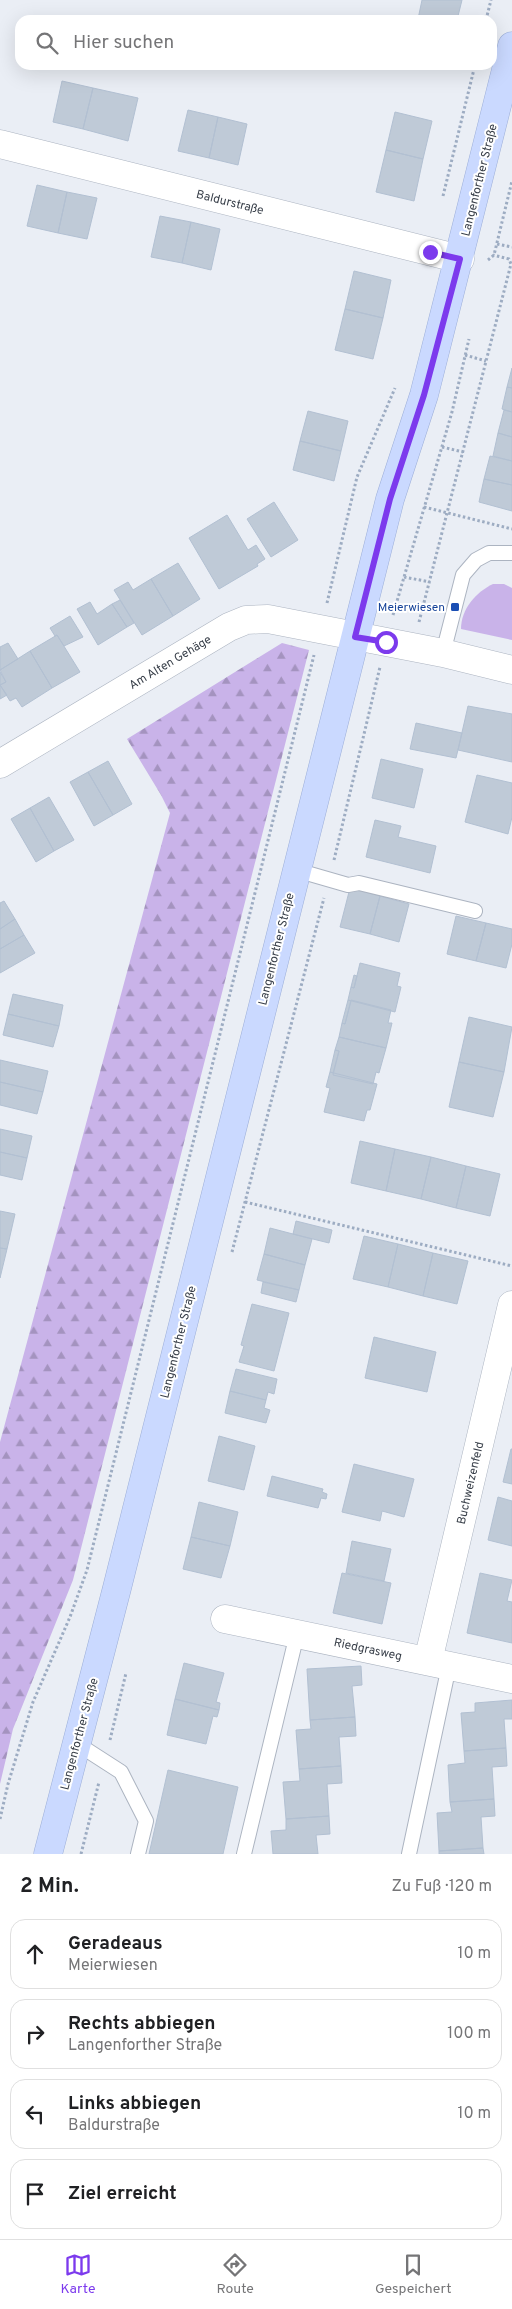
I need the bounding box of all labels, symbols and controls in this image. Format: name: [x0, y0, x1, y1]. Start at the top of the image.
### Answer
search box: [15, 15, 497, 70]
icon: search: [33, 29, 61, 57]
text: Hier suchen: [73, 31, 174, 55]
street label: Langenforther Straße: [458, 122, 502, 238]
street label: Baldurstraße: [194, 187, 265, 219]
route end: [419, 241, 442, 264]
place label: Meierwiesen: [378, 600, 445, 616]
marker: Meierwiesen: [449, 601, 461, 613]
route start: [375, 631, 398, 654]
street label: Am Alten Gehäge: [126, 632, 215, 694]
street label: Langenforther Straße: [255, 891, 299, 1007]
street label: Langenforther Straße: [157, 1284, 201, 1400]
street label: Buchweizenfeld: [454, 1440, 488, 1526]
street label: Riedgrasweg: [332, 1635, 403, 1665]
street label: Langenforther Straße: [57, 1676, 103, 1792]
text: 2 Min.: [20, 1873, 79, 1900]
text: Zu Fuß · 120 m: [392, 1877, 492, 1897]
text: Geradeaus: [68, 1932, 163, 1956]
icon: ahead: [21, 1940, 49, 1968]
text: 10 m: [457, 1944, 491, 1964]
text: Meierwiesen: [68, 1956, 158, 1976]
text: Rechts abbiegen: [68, 2012, 216, 2036]
icon: right: [21, 2020, 49, 2048]
text: 100 m: [447, 2024, 491, 2044]
text: Langenforther Straße: [68, 2036, 222, 2056]
text: Links abbiegen: [68, 2092, 201, 2116]
icon: left: [21, 2100, 49, 2128]
text: 10 m: [457, 2104, 491, 2124]
text: Baldurstraße: [68, 2116, 160, 2136]
icon: arrive: [21, 2180, 49, 2208]
text: Ziel erreicht: [68, 2182, 177, 2206]
tab: Karte: [61, 2251, 95, 2298]
tab: Route: [217, 2251, 254, 2298]
tab: Gespeichert: [375, 2251, 451, 2298]

